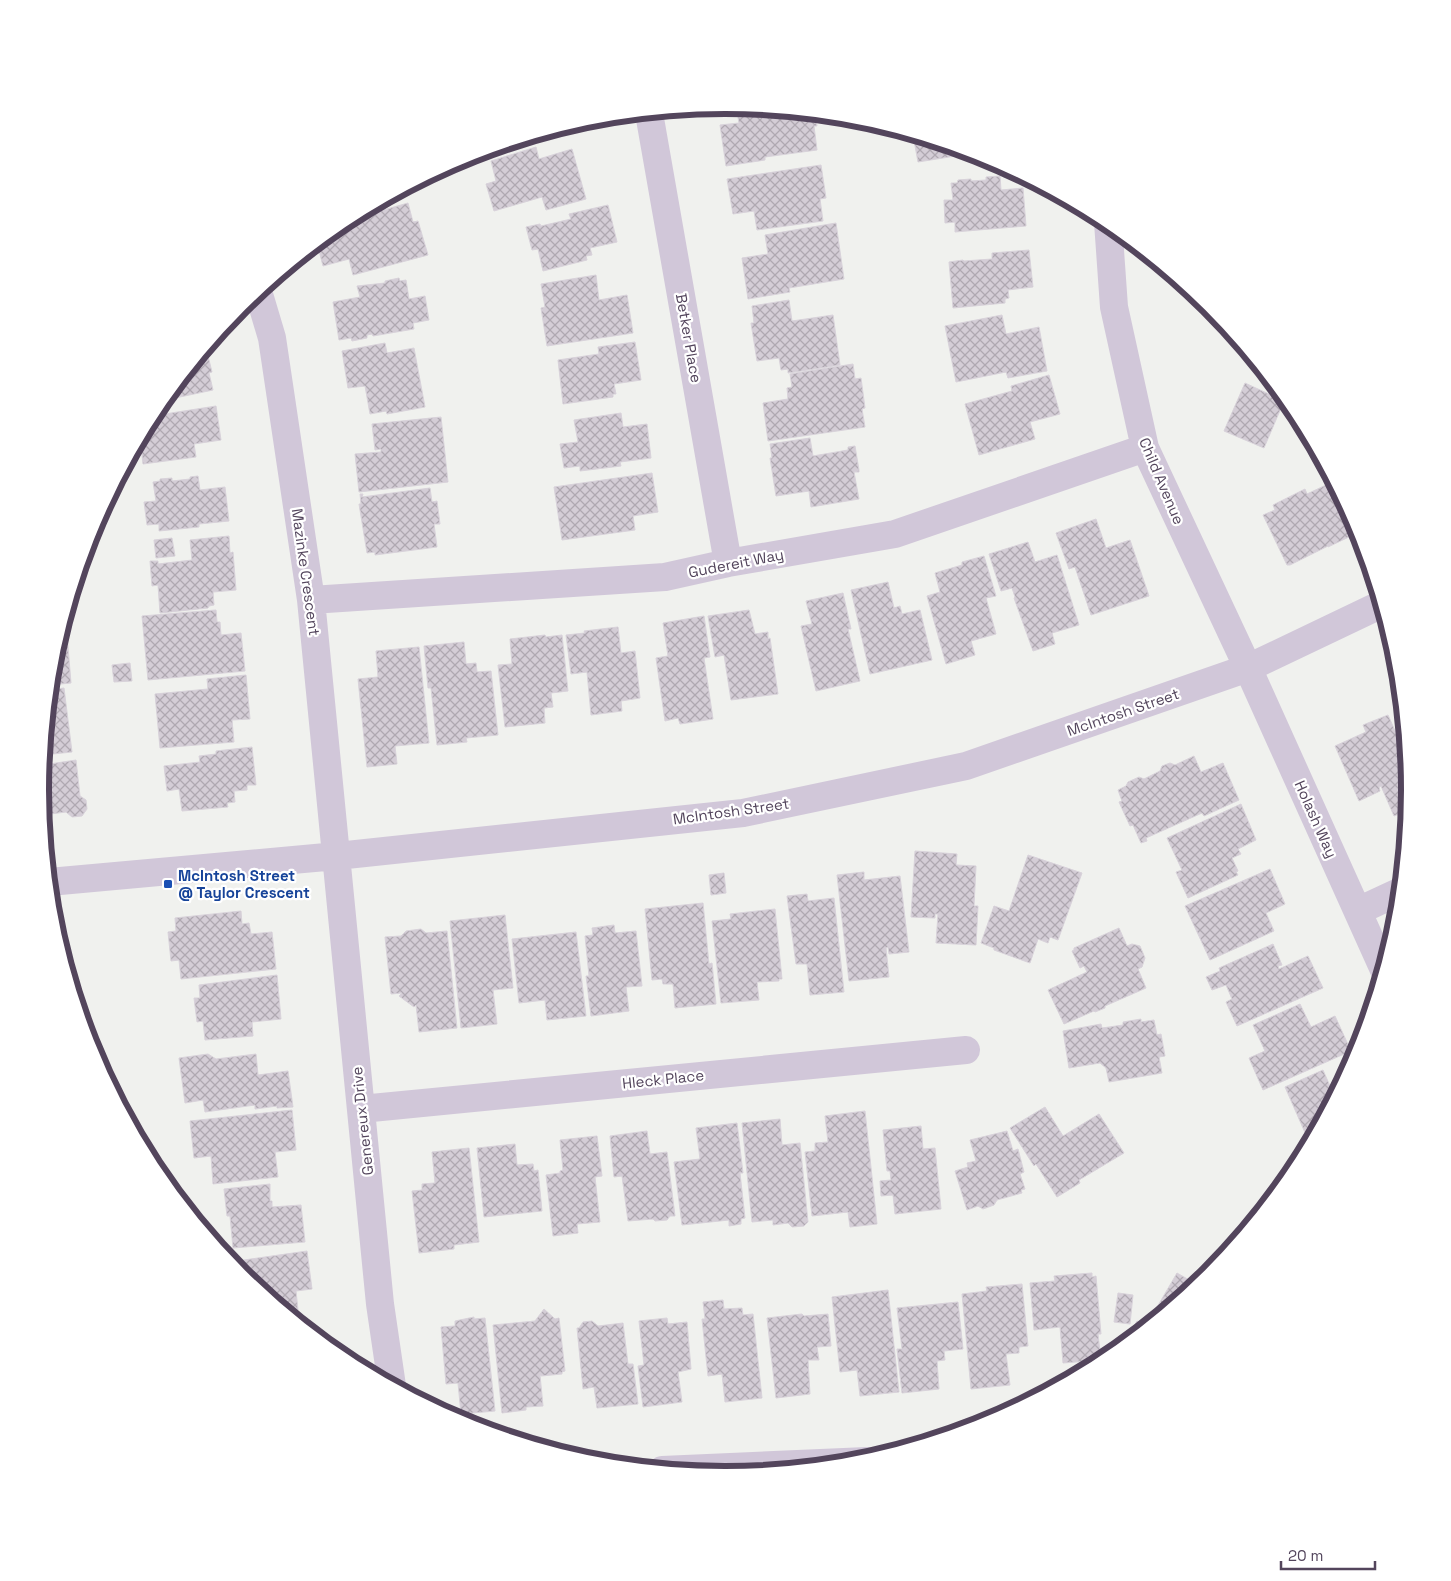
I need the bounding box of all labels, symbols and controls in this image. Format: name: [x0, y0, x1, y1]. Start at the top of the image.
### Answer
street label: Betker Place: [672, 292, 706, 384]
street label: Child Avenue: [1135, 435, 1189, 527]
street label: Mazinke Crescent: [288, 507, 324, 637]
street label: Gudereit Way: [687, 544, 785, 582]
street label: McIntosh Street: [1064, 684, 1182, 740]
street label: Holash Way: [1290, 777, 1342, 861]
street label: McIntosh Street: [672, 793, 790, 829]
place label: McIntosh Street @ Taylor Crescent: [178, 866, 310, 902]
marker: McIntosh Street @ Taylor Crescent: [162, 878, 174, 890]
street label: Hleck Place: [621, 1065, 705, 1093]
street label: Genereux Drive: [347, 1066, 377, 1176]
scale bar: [1281, 1538, 1375, 1570]
text: 20 m: [1288, 1546, 1323, 1565]

